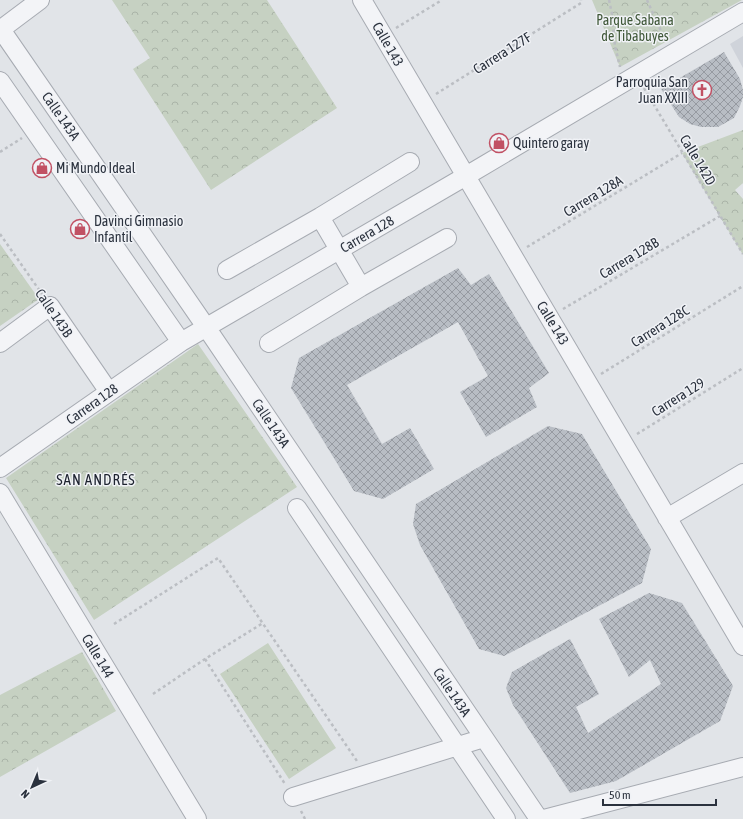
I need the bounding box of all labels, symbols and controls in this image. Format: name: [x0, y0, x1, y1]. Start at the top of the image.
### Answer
park label: Parque Sabana de Tibabuyes: [596, 12, 674, 44]
street label: Calle 143: [369, 19, 407, 69]
street label: Carrera 127F: [470, 29, 534, 77]
place label: Parroquia San Juan XXIII: [616, 74, 688, 106]
church icon: Parroquia San Juan XXIII: [691, 79, 713, 101]
street label: Calle 143A: [39, 89, 83, 143]
shop icon: Quintero garay: [488, 132, 510, 154]
street label: Calle 142D: [677, 132, 719, 188]
place label: Quintero garay: [513, 135, 589, 151]
shop icon: Mi Mundo Ideal: [31, 157, 53, 179]
place label: Mi Mundo Ideal: [56, 160, 136, 176]
street label: Carrera 128A: [560, 172, 626, 220]
street label: Carrera 128: [337, 212, 397, 256]
place label: Davinci Gimnasio Infantil: [94, 213, 183, 245]
shop icon: Davinci Gimnasio Infantil: [69, 218, 91, 240]
street label: Carrera 128B: [597, 234, 662, 282]
street label: Calle 143B: [32, 286, 76, 340]
street label: Calle 143: [534, 298, 572, 348]
street label: Carrera 128C: [628, 301, 693, 350]
street label: Carrera 129: [649, 374, 707, 420]
street label: Carrera 128: [63, 380, 121, 428]
street label: Calle 143A: [249, 396, 293, 450]
district label: SAN ANDRÉS: [56, 471, 136, 488]
street label: Calle 144: [79, 631, 117, 681]
street label: Calle 143A: [430, 665, 474, 719]
north arrow: [12, 767, 52, 807]
scale bar: [603, 781, 716, 807]
text: N: [19, 788, 32, 801]
text: 50 m: [609, 788, 631, 802]

